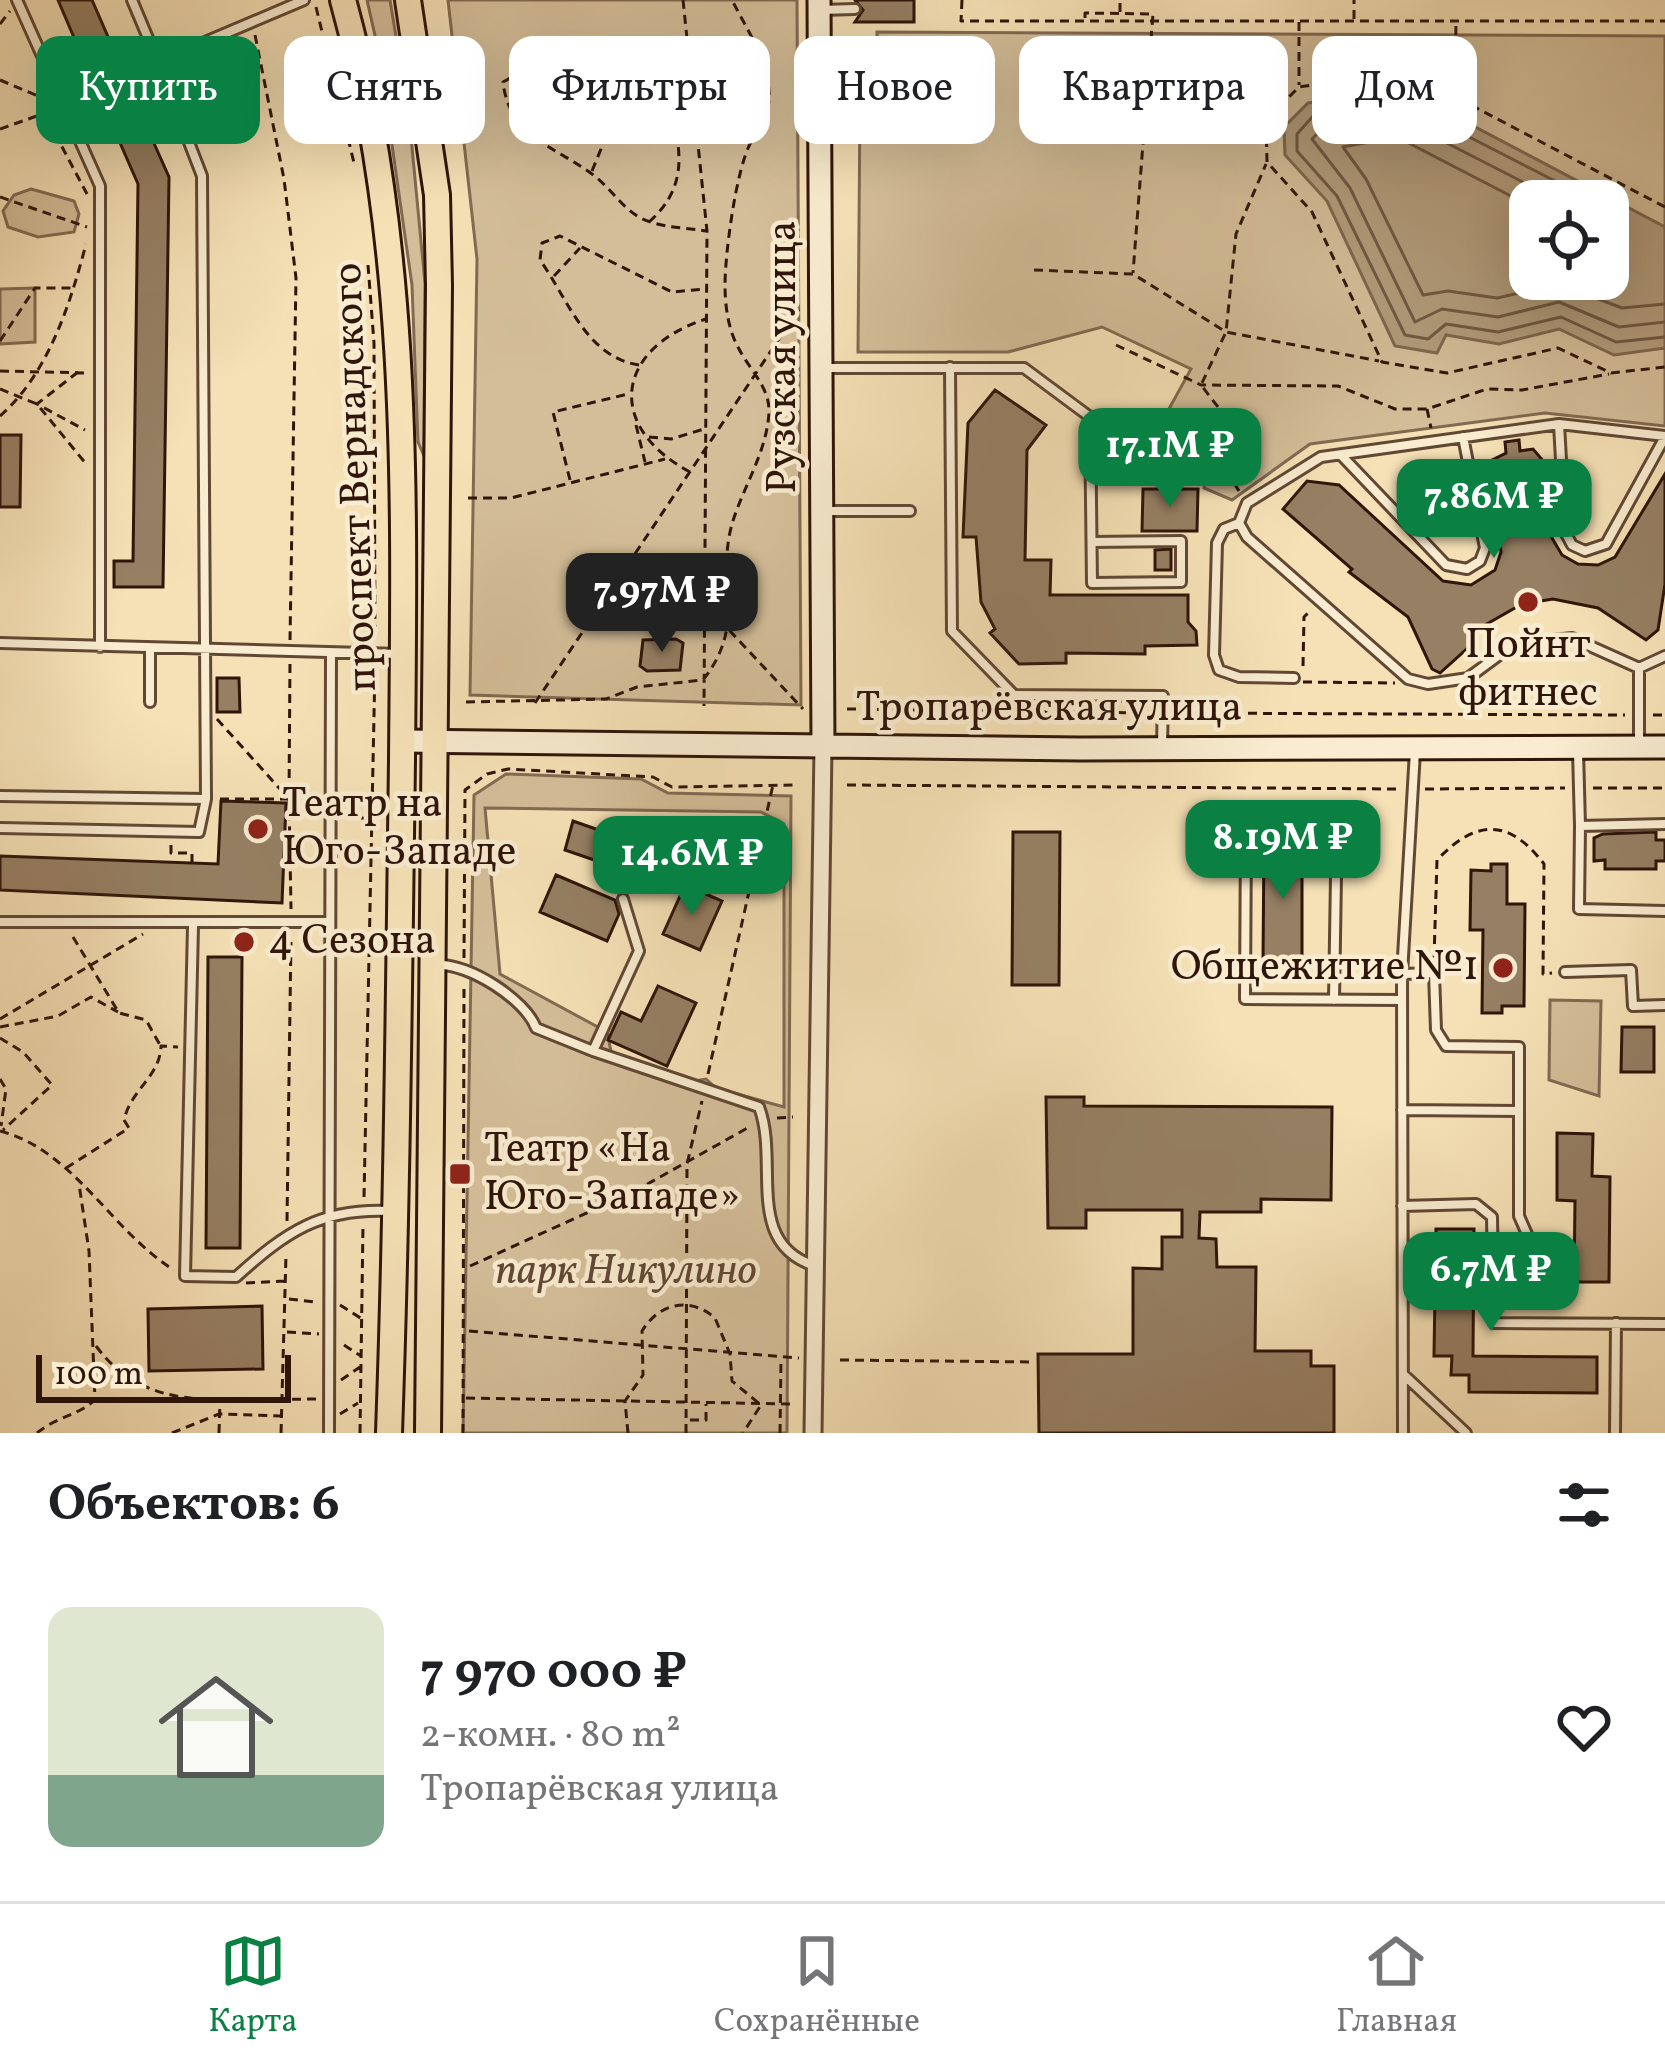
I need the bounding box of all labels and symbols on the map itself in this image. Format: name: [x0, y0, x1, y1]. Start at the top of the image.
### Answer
street label: Рузская улица: [755, 220, 814, 494]
street label: проспект Вернадского: [320, 261, 394, 693]
pin: 17.1M ₽: [1059, 408, 1281, 510]
pin: 7.86M ₽: [1383, 459, 1605, 561]
pin: 7.97M ₽: [551, 553, 773, 655]
marker: Пойнт фитнес: [1515, 589, 1541, 615]
place label: Пойнт фитнес: [1458, 617, 1598, 724]
street label: Тропарёвская улица: [856, 680, 1242, 739]
place label: Театр на Юго-Западе: [282, 776, 516, 883]
pin: 8.19M ₽: [1172, 800, 1394, 902]
marker: Театр на Юго-Западе: [245, 816, 271, 842]
pin: 14.6M ₽: [581, 816, 803, 918]
place label: 4 Сезона: [268, 913, 436, 972]
marker: 4 Сезона: [231, 929, 257, 955]
place label: Общежитие №1: [1171, 939, 1479, 998]
marker: Общежитие №1: [1490, 955, 1516, 981]
place label: Театр «На Юго-Западе»: [484, 1121, 740, 1228]
marker: Театр «На Юго-Западе»: [447, 1161, 473, 1187]
pin: 6.7M ₽: [1393, 1232, 1589, 1334]
park label: парк Никулино: [495, 1243, 757, 1302]
scale bar: [36, 1349, 291, 1402]

